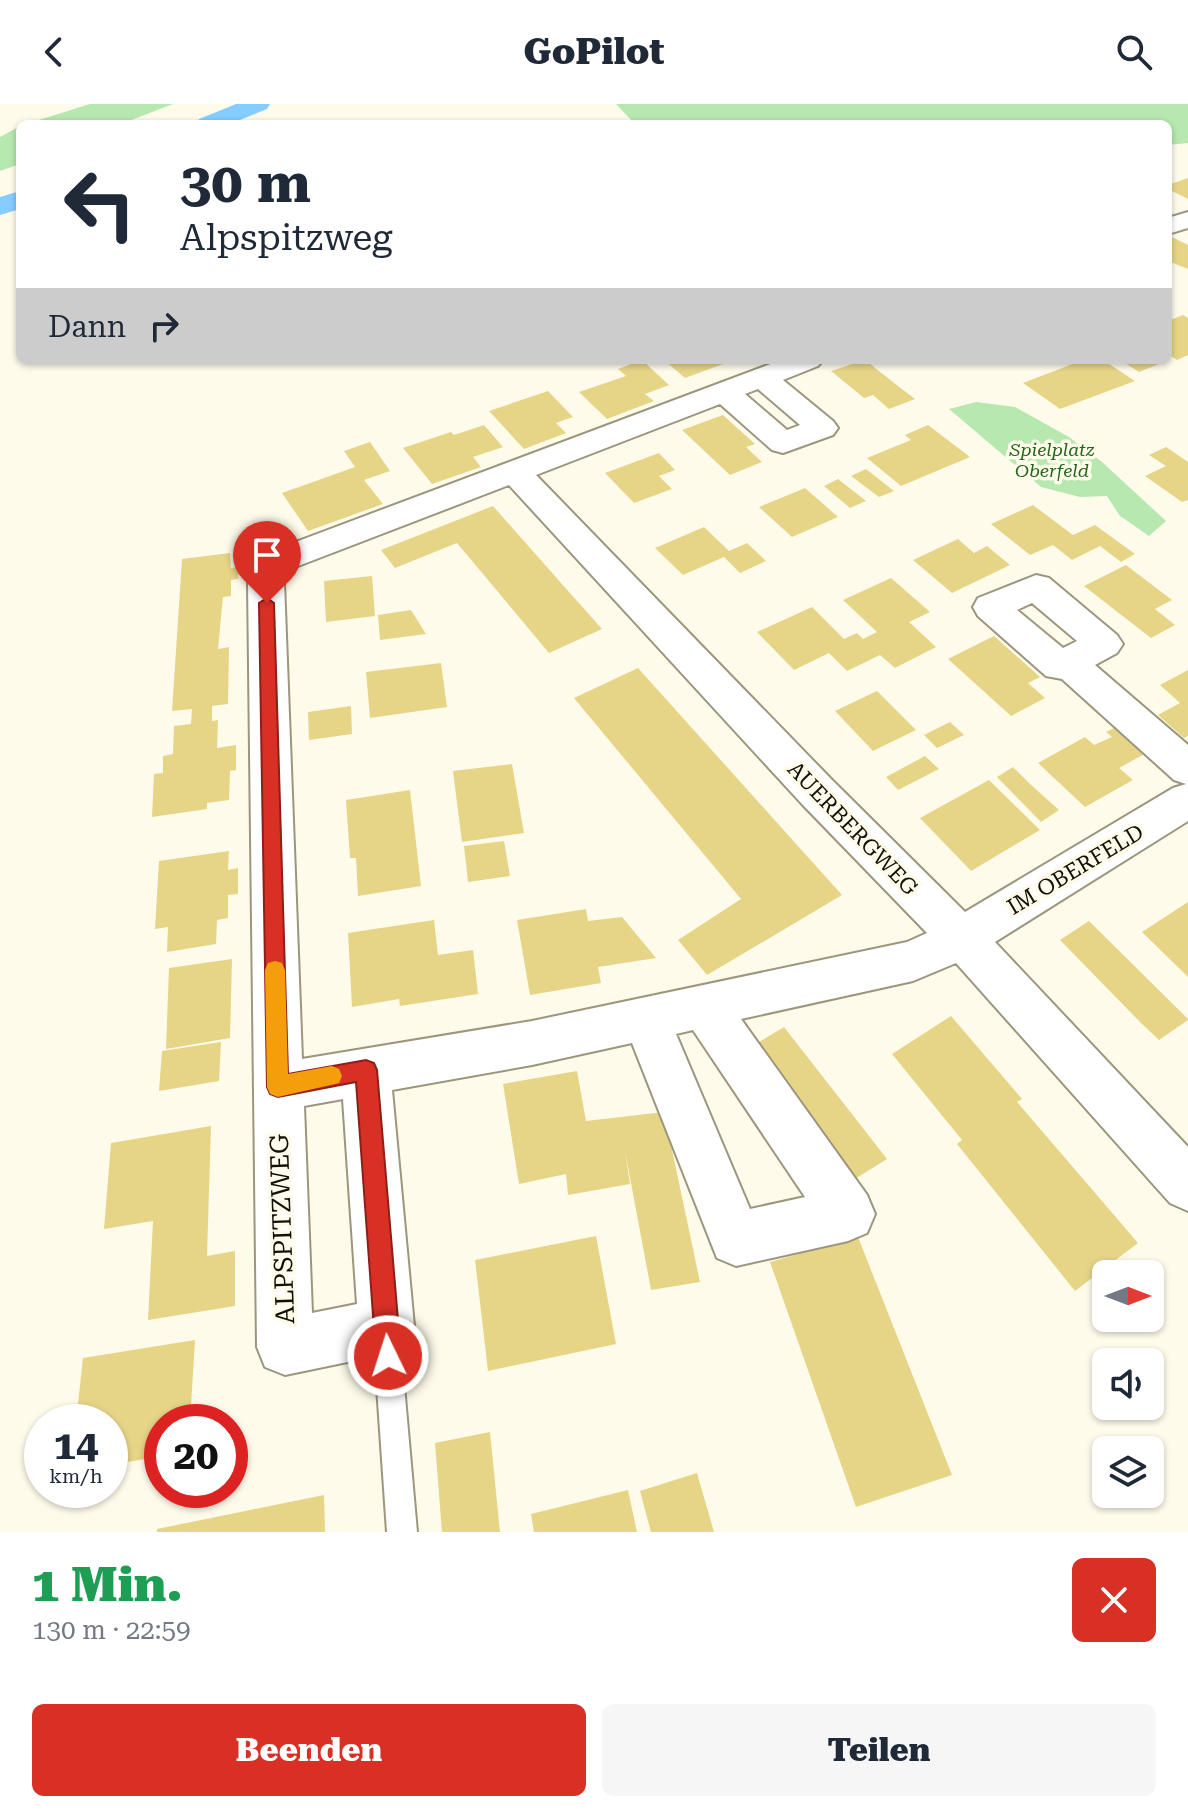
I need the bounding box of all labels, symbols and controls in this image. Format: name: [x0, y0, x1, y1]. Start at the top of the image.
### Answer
icon: back: [32, 30, 76, 74]
icon: search: [1112, 30, 1156, 74]
text: GoPilot: [524, 31, 664, 73]
text: 30 m: [180, 150, 311, 216]
icon: left: [48, 152, 152, 256]
text: Alpspitzweg: [180, 217, 392, 259]
icon: right: [142, 304, 186, 348]
text: Dann: [48, 309, 126, 344]
park label: Spielplatz Oberfeld: [1009, 439, 1095, 481]
pin: [233, 521, 301, 603]
icon: arrive: [245, 533, 289, 577]
street label: AUERBERGWEG: [783, 756, 923, 900]
street label: IM OBERFELD: [1003, 819, 1148, 920]
street label: ALPSPITZWEG: [264, 1133, 300, 1325]
north arrow: [1092, 1260, 1164, 1332]
map controls: [1092, 1260, 1164, 1508]
position arrow: [346, 1314, 430, 1398]
button: sound: [1092, 1348, 1164, 1420]
speed limit sign: 20: [144, 1404, 248, 1508]
text: 14: [54, 1422, 98, 1469]
button: layers: [1092, 1436, 1164, 1508]
text: km/h: [49, 1464, 103, 1488]
text: 1 Min.: [32, 1557, 182, 1613]
button: close: [1072, 1558, 1156, 1642]
text: 130 m · 22:59: [32, 1615, 191, 1645]
button: Beenden: [32, 1704, 586, 1796]
button: Teilen: [602, 1704, 1156, 1796]

